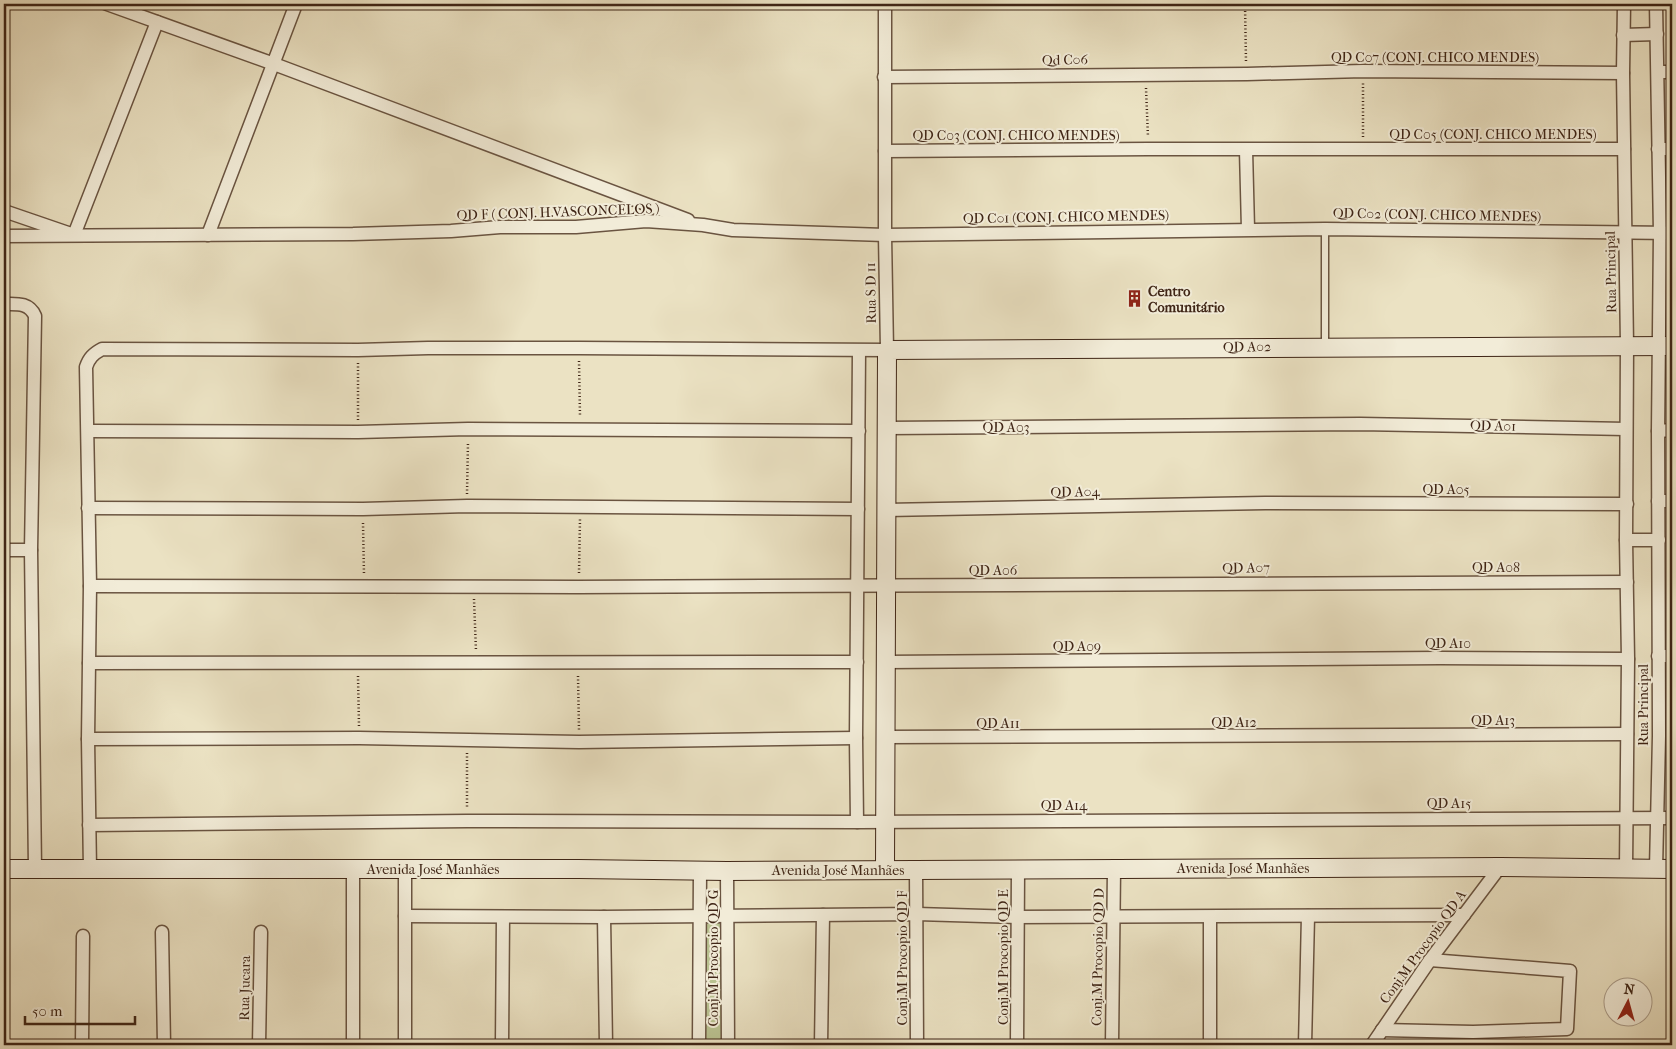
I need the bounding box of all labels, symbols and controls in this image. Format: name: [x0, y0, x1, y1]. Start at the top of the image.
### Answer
street label: QD C07 (CONJ. CHICO MENDES): [1331, 49, 1539, 66]
street label: Qd C06: [1042, 51, 1089, 69]
street label: QD C05 (CONJ. CHICO MENDES): [1389, 126, 1597, 143]
street label: QD C03 (CONJ. CHICO MENDES): [912, 127, 1120, 144]
street label: QD F ( CONJ. H.VASCONCELOS ): [456, 200, 660, 224]
street label: QD C02 (CONJ. CHICO MENDES): [1333, 205, 1542, 225]
street label: QD C01 (CONJ. CHICO MENDES): [963, 207, 1169, 227]
street label: Rua Principal: [1602, 231, 1620, 313]
street label: Rua S D 11: [862, 262, 880, 324]
place label: Centro Comunitário: [1148, 283, 1225, 316]
building icon: Centro Comunitário: [1124, 289, 1144, 309]
street label: QD A02: [1223, 338, 1271, 356]
street label: QD A01: [1470, 417, 1516, 435]
street label: QD A03: [983, 419, 1029, 436]
street label: QD A05: [1422, 481, 1470, 498]
street label: QD A04: [1050, 483, 1100, 501]
street label: QD A07: [1222, 559, 1270, 577]
street label: QD A08: [1472, 559, 1520, 576]
street label: QD A06: [969, 562, 1018, 579]
street label: QD A10: [1425, 635, 1471, 652]
street label: QD A09: [1053, 638, 1101, 655]
street label: Rua Principal: [1635, 664, 1652, 746]
street label: QD A13: [1471, 712, 1515, 729]
street label: QD A12: [1211, 714, 1257, 731]
street label: QD A11: [976, 715, 1020, 732]
street label: QD A15: [1427, 795, 1471, 812]
street label: QD A14: [1041, 797, 1088, 814]
street label: Avenida José Manhães: [1176, 860, 1309, 877]
street label: Avenida José Manhães: [366, 861, 499, 878]
street label: Avenida José Manhães: [771, 862, 904, 879]
street label: Conj.M Procopio QD A: [1376, 886, 1470, 1007]
street label: Conj.M Procopio QD D: [1088, 888, 1108, 1026]
street label: Conj.M Procopio QD G: [705, 889, 722, 1027]
street label: Conj.M Procopio QD E: [995, 889, 1012, 1025]
street label: Conj.M Procopio QD F: [894, 890, 911, 1025]
street label: Rua Jucara: [236, 955, 254, 1021]
north arrow: [1604, 976, 1654, 1026]
text: N: [1623, 981, 1636, 999]
scale bar: [25, 994, 135, 1026]
text: 50 m: [32, 1002, 63, 1020]

